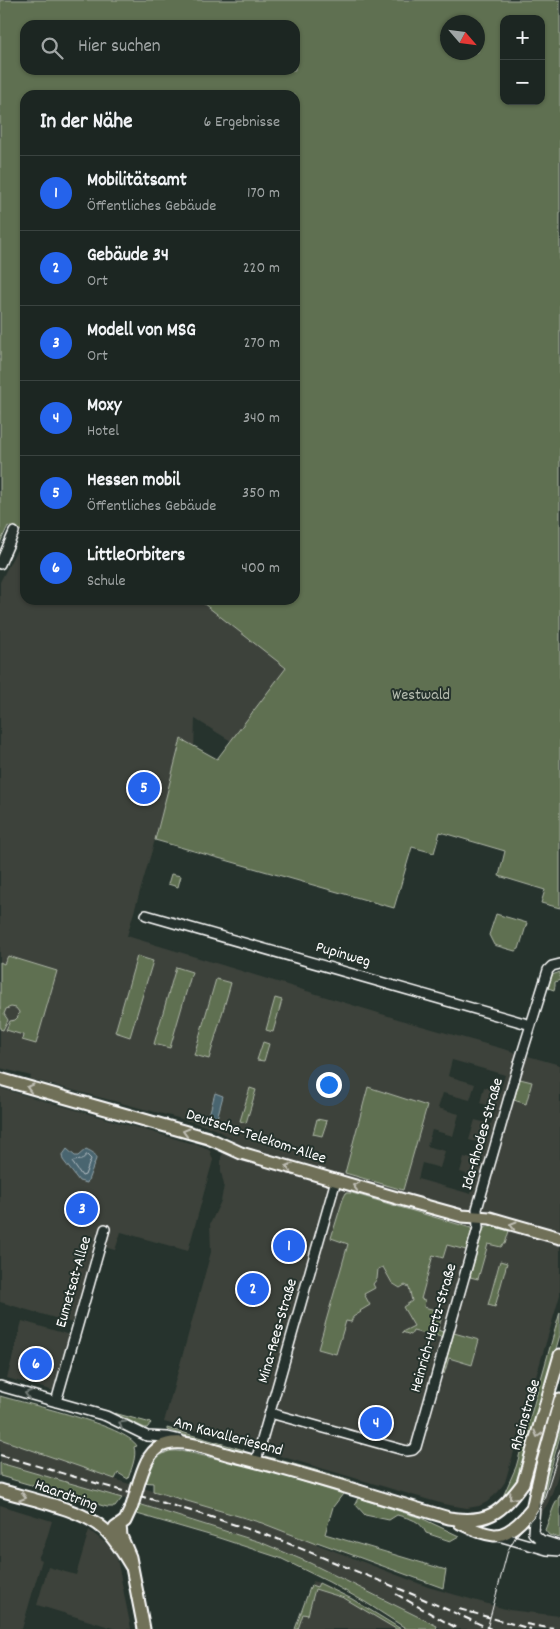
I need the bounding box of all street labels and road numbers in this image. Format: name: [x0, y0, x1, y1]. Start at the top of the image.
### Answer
street label: Pupinweg: [313, 936, 373, 974]
street label: Ida-Rhodes-Straße: [456, 1075, 510, 1193]
street label: Deutsche-Telekom-Allee: [183, 1104, 329, 1170]
street label: Eumetsat-Allee: [50, 1234, 98, 1330]
street label: Heinrich-Hertz-Straße: [405, 1261, 463, 1395]
street label: Mina-Rees-Straße: [252, 1276, 304, 1386]
street label: Rheinstraße: [505, 1377, 547, 1453]
street label: Am Kavalleriesand: [171, 1411, 285, 1463]
street label: Haardtring: [31, 1474, 101, 1518]

